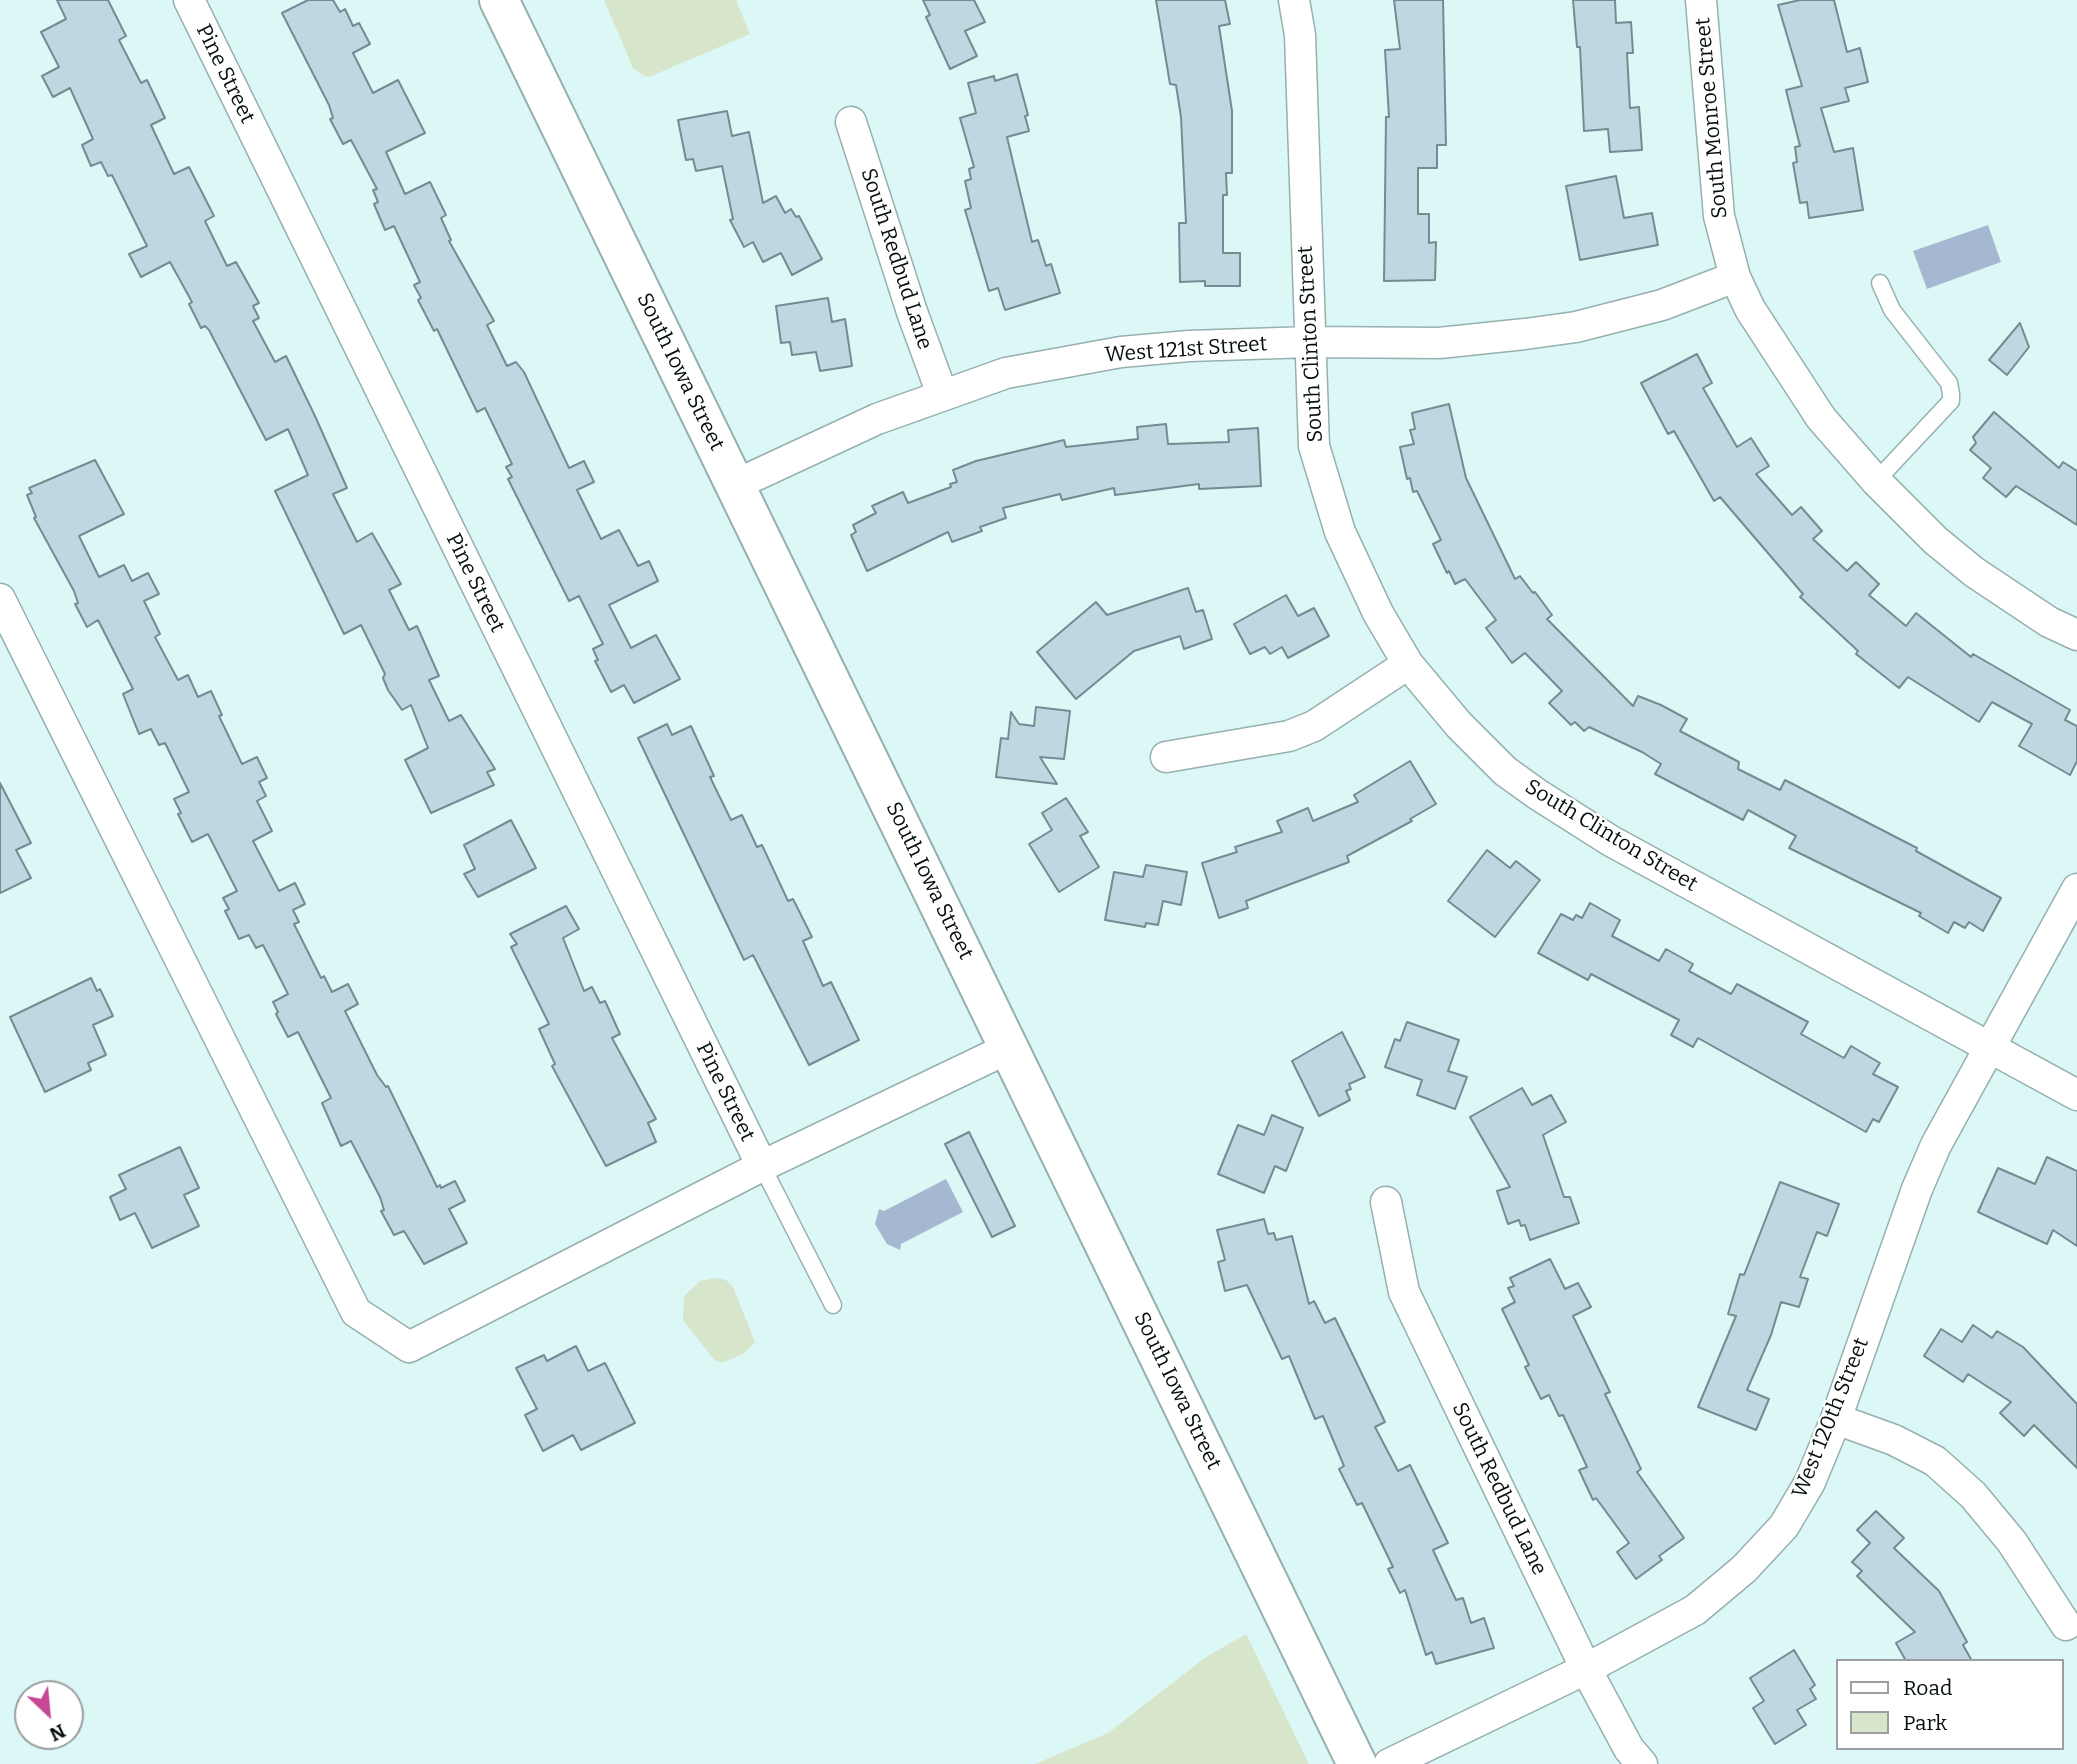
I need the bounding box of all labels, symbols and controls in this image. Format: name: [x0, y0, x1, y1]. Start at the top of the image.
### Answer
street label: South Monroe Street: [1691, 16, 1733, 220]
street label: Pine Street: [190, 20, 260, 128]
street label: South Redbud Lane: [855, 165, 937, 353]
street label: South Clinton Street: [1293, 245, 1329, 443]
street label: South Iowa Street: [631, 289, 729, 455]
street label: West 121st Street: [1104, 332, 1268, 368]
street label: Pine Street: [440, 529, 510, 637]
street label: South Clinton Street: [1520, 775, 1702, 897]
street label: South Iowa Street: [880, 798, 978, 964]
street label: Pine Street: [690, 1038, 760, 1146]
street label: South Iowa Street: [1128, 1308, 1226, 1474]
street label: West 120th Street: [1787, 1334, 1875, 1502]
street label: South Redbud Lane: [1446, 1399, 1552, 1579]
legend: [1836, 1659, 2063, 1750]
text: Road: [1903, 1675, 1952, 1701]
north arrow: [14, 1680, 84, 1750]
text: Park: [1903, 1710, 1947, 1736]
text: N: [46, 1719, 69, 1746]

